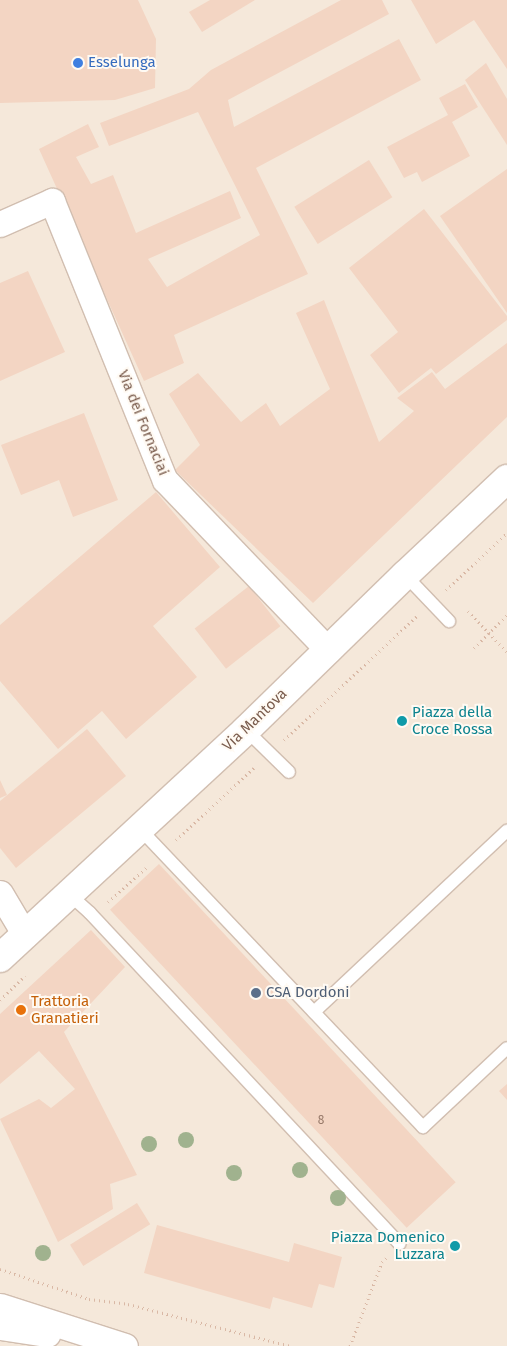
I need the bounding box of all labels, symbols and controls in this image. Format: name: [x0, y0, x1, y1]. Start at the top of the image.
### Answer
place label: Esselunga: [88, 54, 156, 72]
marker: Esselunga: [72, 57, 84, 69]
street label: Via dei Fornaciai: [114, 368, 172, 478]
street label: Via Mantova: [219, 685, 291, 755]
place label: Piazza della Croce Rossa: [412, 703, 493, 738]
marker: Piazza della Croce Rossa: [396, 715, 408, 727]
place label: CSA Dordoni: [266, 984, 349, 1002]
marker: CSA Dordoni: [250, 987, 262, 999]
place label: Trattoria Granatieri: [31, 992, 99, 1027]
marker: Trattoria Granatieri: [15, 1004, 27, 1016]
house number: 8: [318, 1114, 324, 1128]
place label: Piazza Domenico Luzzara: [331, 1228, 445, 1263]
marker: Piazza Domenico Luzzara: [449, 1240, 461, 1252]

